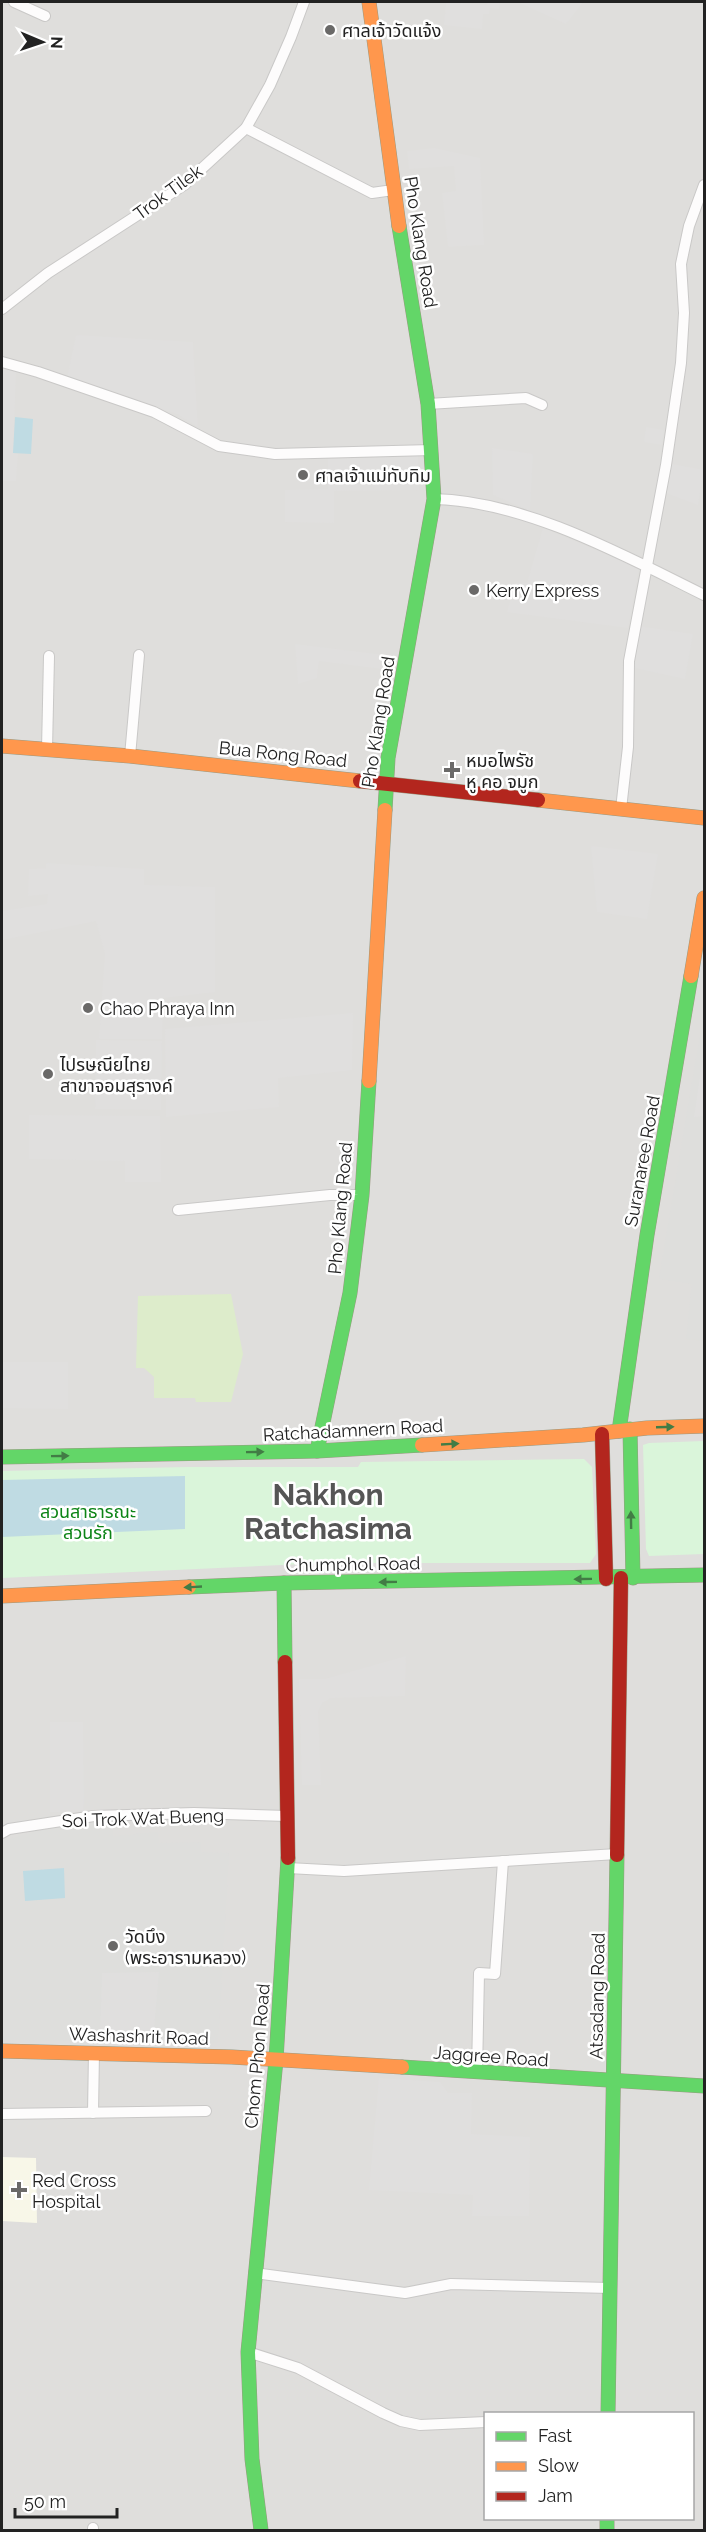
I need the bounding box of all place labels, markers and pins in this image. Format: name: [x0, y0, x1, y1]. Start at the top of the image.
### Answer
place label: ศาลเจ้าวัดแจ้ง: [342, 20, 441, 41]
marker: ศาลเจ้าวัดแจ้ง: [323, 23, 337, 37]
place label: ศาลเจ้าแม่ทับทิม: [315, 465, 431, 486]
marker: ศาลเจ้าแม่ทับทิม: [296, 468, 310, 482]
place label: Kerry Express: [486, 580, 600, 601]
marker: Kerry Express: [467, 583, 481, 597]
place label: หมอไพรัช หู คอ จมูก: [466, 750, 539, 794]
marker: หมอไพรัช หู คอ จมูก: [443, 761, 461, 779]
place label: Chao Phraya Inn: [100, 998, 235, 1019]
marker: Chao Phraya Inn: [81, 1001, 95, 1015]
place label: ไปรษณียไทย สาขาจอมสุรางค์: [59, 1054, 173, 1097]
marker: ไปรษณียไทย สาขาจอมสุรางค์: [41, 1067, 55, 1081]
place label: วัดบึง (พระอารามหลวง): [125, 1926, 246, 1968]
marker: วัดบึง (พระอารามหลวง): [106, 1939, 120, 1953]
place label: Red Cross Hospital: [32, 2170, 117, 2212]
marker: Red Cross Hospital: [10, 2181, 28, 2199]

